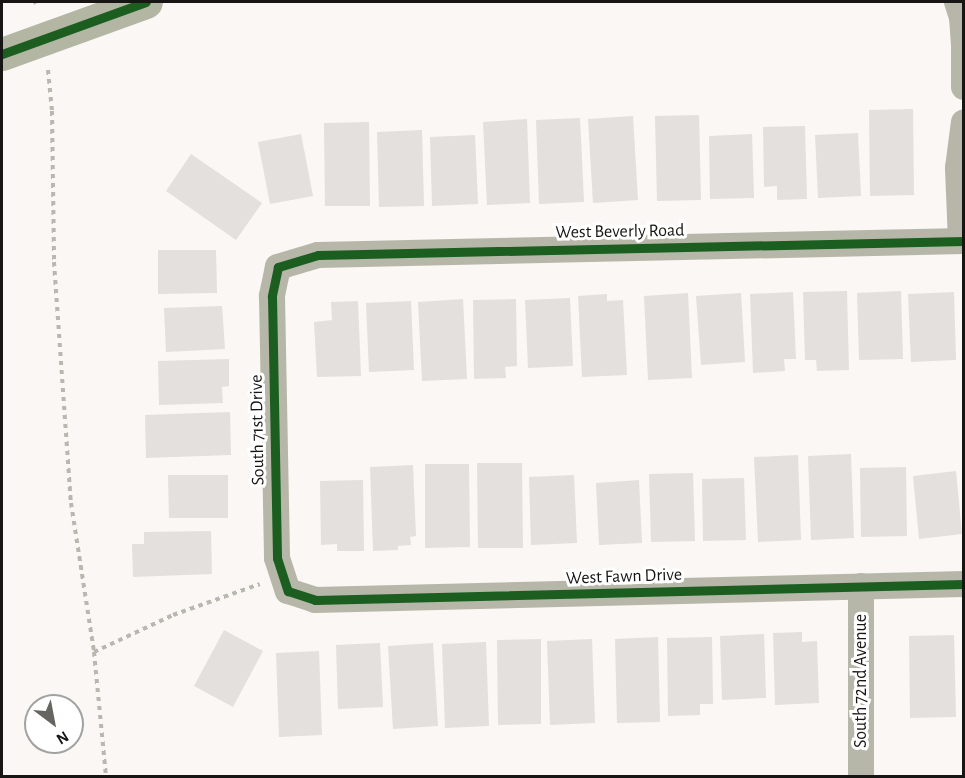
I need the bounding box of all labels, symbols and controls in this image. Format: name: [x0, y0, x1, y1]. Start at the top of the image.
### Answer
street label: West Beverly Road: [555, 220, 685, 244]
street label: South 71st Drive: [246, 374, 270, 486]
street label: West Fawn Drive: [566, 564, 682, 590]
street label: South 72nd Avenue: [850, 614, 872, 748]
north arrow: [24, 694, 84, 754]
text: N: [54, 728, 71, 747]

